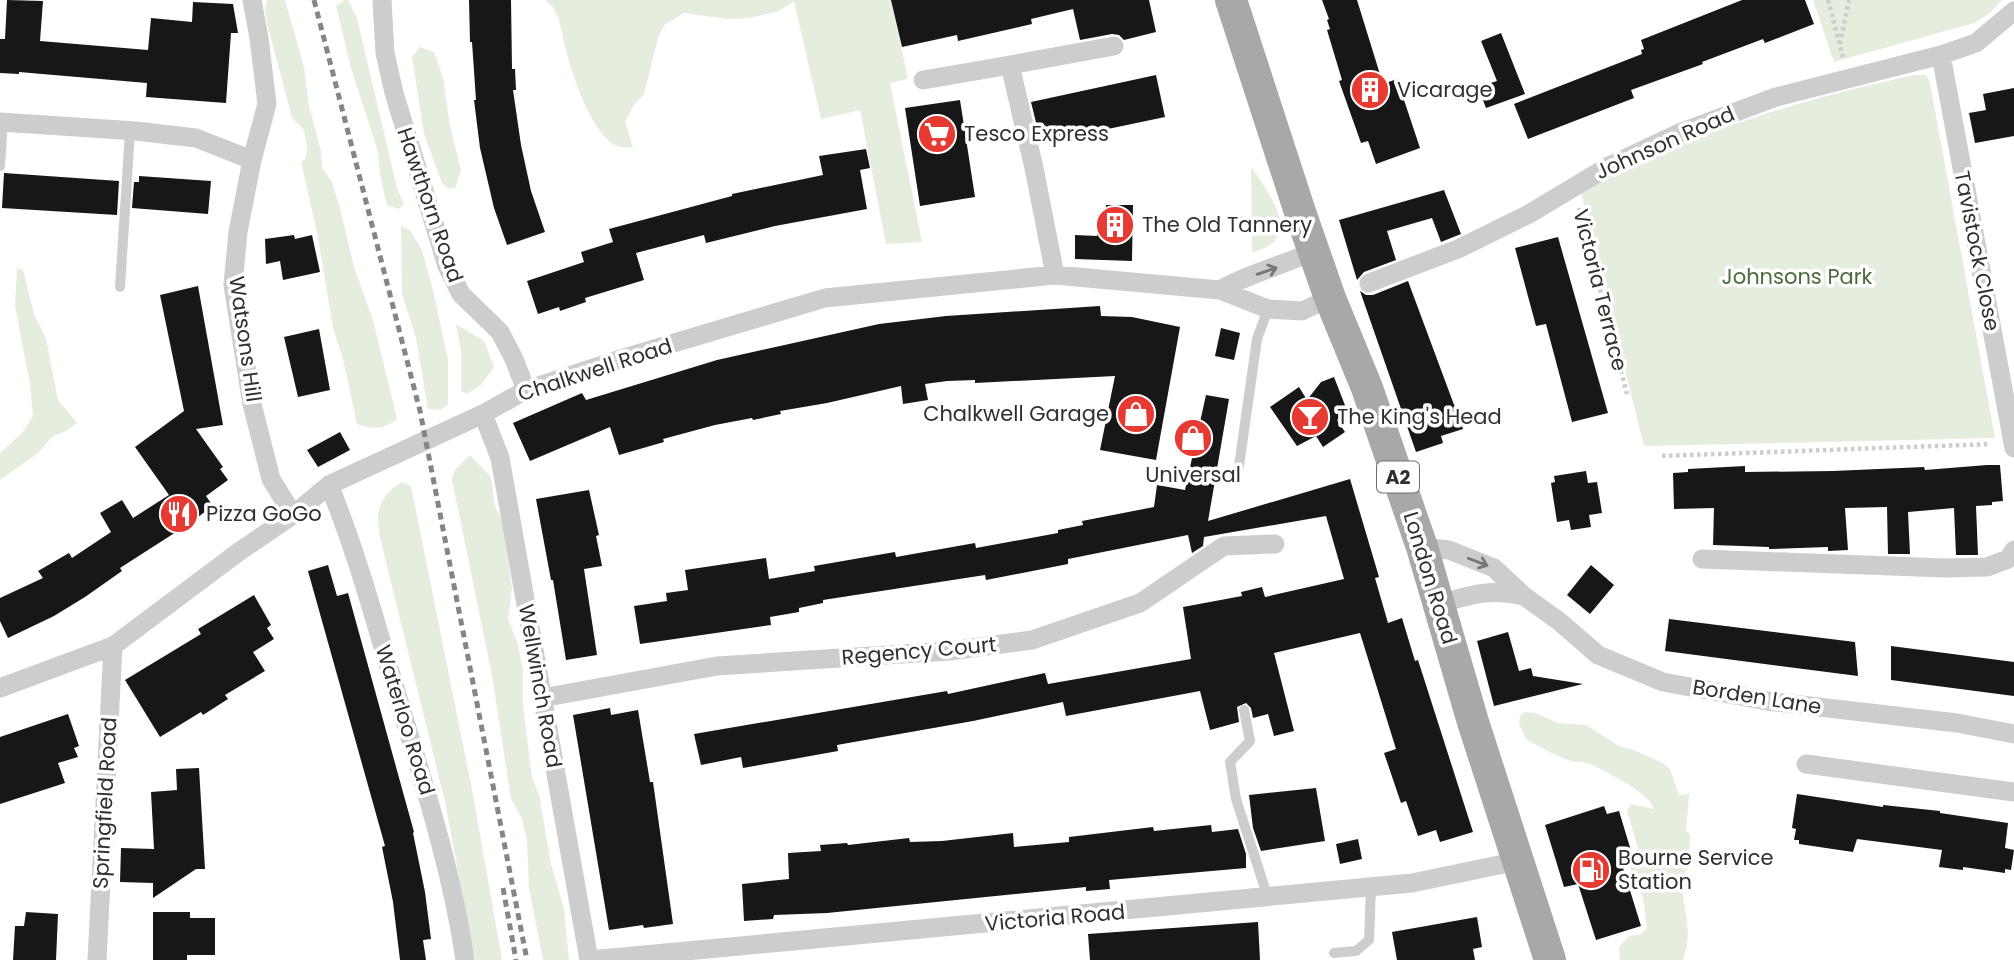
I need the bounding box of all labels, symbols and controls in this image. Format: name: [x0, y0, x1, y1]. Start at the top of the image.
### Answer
building icon: Vicarage: [1349, 69, 1391, 111]
place label: Vicarage: [1397, 75, 1493, 104]
street label: Johnson Road: [1591, 99, 1739, 186]
supermarket icon: Tesco Express: [916, 113, 958, 155]
place label: Tesco Express: [964, 119, 1109, 148]
street label: Hawthorn Road: [390, 124, 471, 286]
street label: Tavistock Close: [1948, 168, 2007, 333]
building icon: The Old Tannery: [1094, 204, 1136, 246]
street label: Victoria Terrace: [1566, 206, 1635, 374]
place label: The Old Tannery: [1142, 210, 1312, 239]
park label: Johnsons Park: [1722, 262, 1873, 291]
one-way arrow: [1255, 264, 1277, 276]
street label: Watsons Hill: [222, 274, 269, 404]
street label: Chalkwell Road: [514, 331, 676, 408]
shop icon: Chalkwell Garage: [1115, 393, 1157, 435]
bar icon: The King's Head: [1289, 396, 1331, 438]
place label: Chalkwell Garage: [923, 399, 1109, 428]
place label: The King's Head: [1337, 402, 1502, 431]
shop icon: Universal: [1172, 417, 1214, 459]
place label: Universal: [1145, 460, 1241, 489]
road number: A2: [1377, 462, 1419, 492]
restaurant icon: Pizza GoGo: [158, 493, 200, 535]
place label: Pizza GoGo: [206, 499, 322, 528]
street label: London Road: [1397, 508, 1464, 648]
one-way arrow: [1466, 557, 1488, 569]
street label: Wellwinch Road: [512, 602, 569, 770]
street label: Regency Court: [840, 629, 998, 672]
street label: Waterloo Road: [369, 641, 442, 798]
street label: Borden Lane: [1691, 672, 1824, 721]
street label: Springfield Road: [86, 716, 123, 890]
place label: Bourne Service Station: [1618, 843, 1774, 896]
fuel station icon: Bourne Service Station: [1570, 849, 1612, 891]
street label: Victoria Road: [984, 897, 1126, 938]

